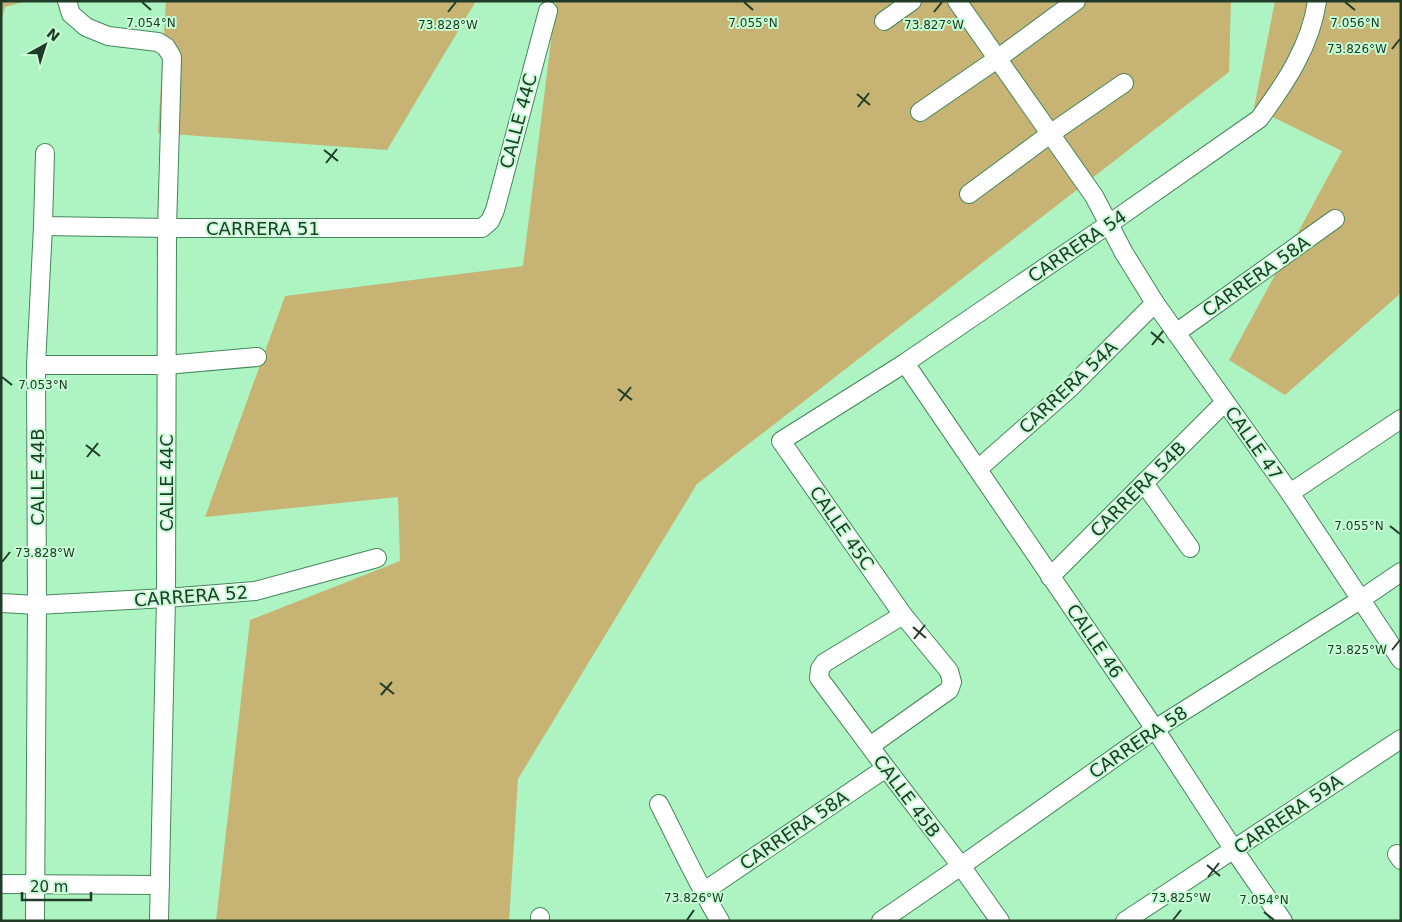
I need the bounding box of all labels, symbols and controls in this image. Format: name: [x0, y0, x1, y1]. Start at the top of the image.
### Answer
text: 7.054°N: [126, 16, 176, 30]
text: 7.055°N: [728, 16, 778, 30]
text: 7.056°N: [1330, 16, 1380, 30]
text: 73.828°W: [418, 18, 478, 32]
text: 73.827°W: [904, 18, 964, 32]
north arrow: [20, 20, 70, 70]
text: N: [44, 25, 63, 45]
text: 73.826°W: [1327, 42, 1387, 56]
street label: CALLE 44C: [495, 71, 541, 171]
street label: CARRERA 54: [1024, 205, 1130, 287]
street label: CARRERA 51: [206, 218, 320, 239]
street label: CARRERA 58A: [1198, 231, 1314, 321]
street label: CARRERA 54A: [1015, 336, 1122, 438]
text: 7.053°N: [18, 378, 68, 392]
street label: CALLE 47: [1221, 402, 1287, 484]
street label: CALLE 44B: [27, 428, 48, 526]
street label: CALLE 44C: [156, 434, 177, 532]
street label: CARRERA 54B: [1086, 437, 1190, 541]
street label: CALLE 45C: [805, 482, 879, 574]
text: 7.055°N: [1334, 519, 1384, 533]
text: 73.828°W: [15, 546, 75, 560]
street label: CARRERA 52: [133, 582, 249, 610]
street label: CALLE 46: [1063, 600, 1127, 682]
text: 73.825°W: [1327, 643, 1387, 657]
street label: CARRERA 58: [1085, 701, 1191, 783]
street label: CALLE 45B: [869, 751, 945, 841]
street label: CARRERA 59A: [1230, 770, 1347, 858]
street label: CARRERA 58A: [736, 786, 853, 874]
scale bar: [22, 870, 91, 902]
text: 20 m: [30, 878, 68, 896]
text: 73.826°W: [664, 891, 724, 905]
text: 73.825°W: [1151, 891, 1211, 905]
text: 7.054°N: [1239, 893, 1289, 907]

